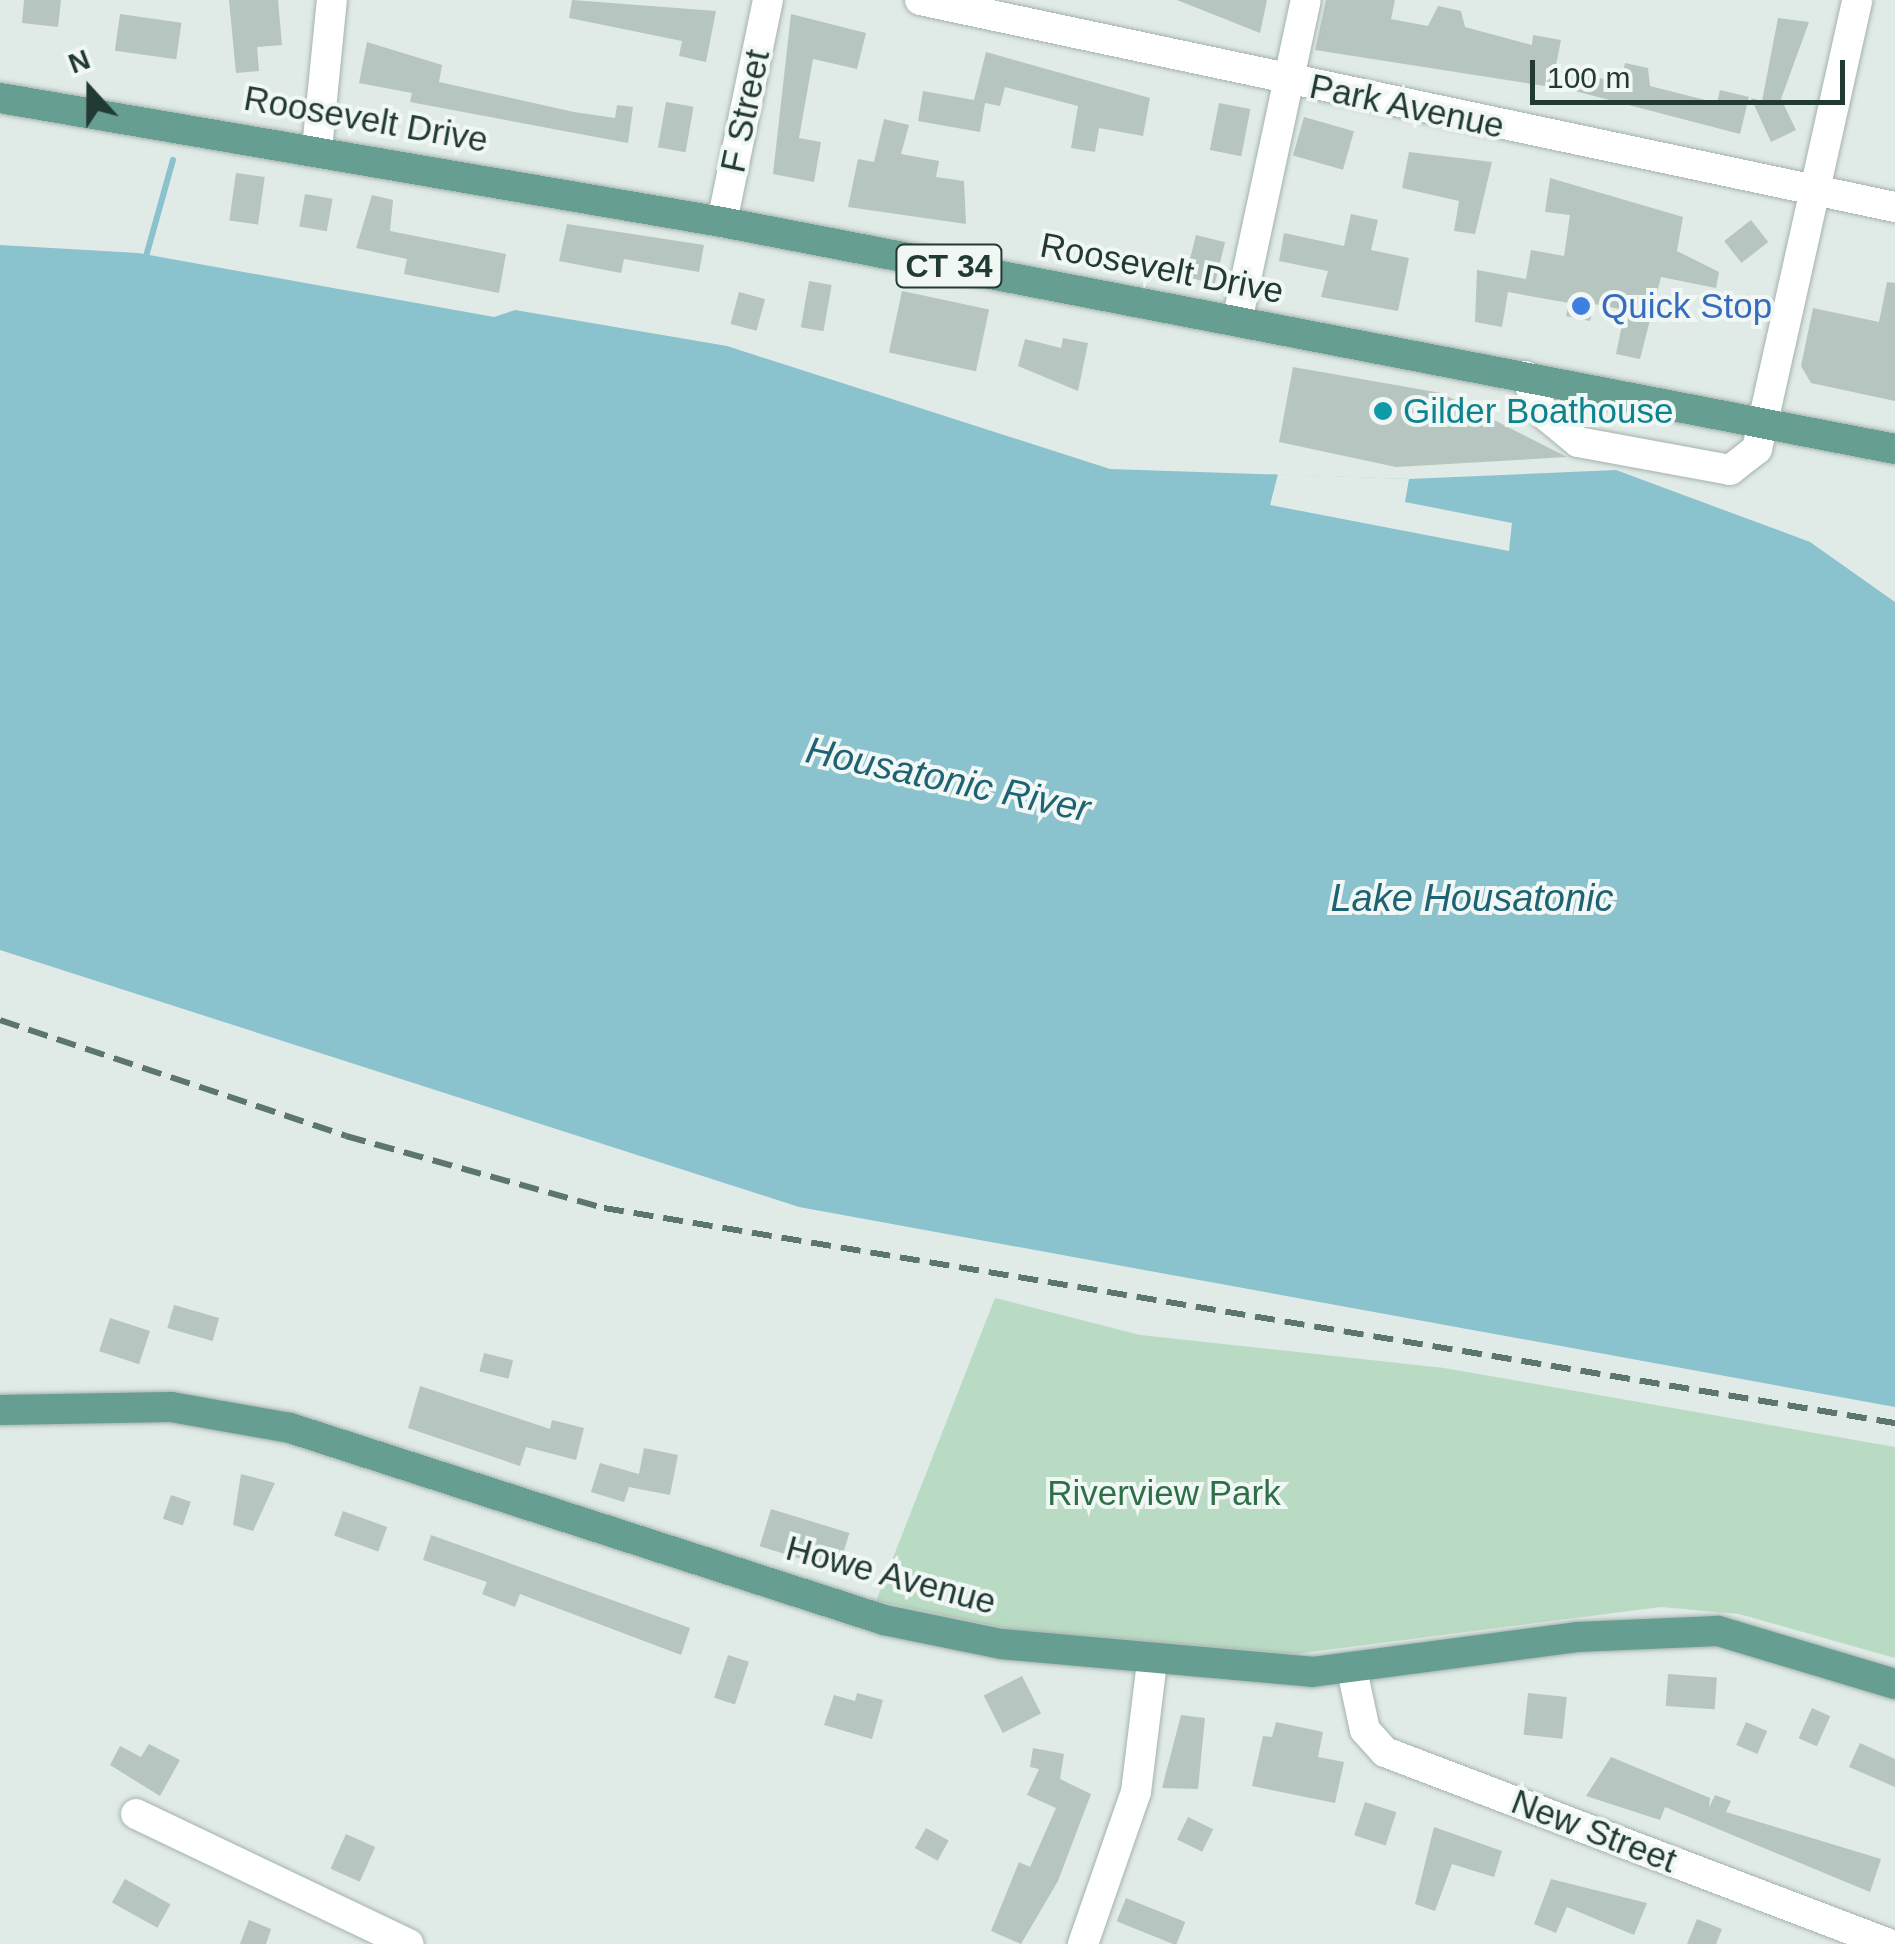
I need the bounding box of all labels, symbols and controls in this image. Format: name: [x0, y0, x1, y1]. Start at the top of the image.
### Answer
north arrow: [40, 40, 140, 140]
scale bar: [1535, 40, 1850, 102]
text: N: [64, 43, 94, 80]
street label: F Street: [712, 46, 778, 176]
text: 100 m: [1547, 61, 1630, 94]
street label: Park Avenue: [1305, 65, 1509, 147]
street label: Roosevelt Drive: [241, 77, 491, 161]
street label: Roosevelt Drive: [1037, 224, 1287, 312]
road number: CT 34: [894, 239, 1004, 293]
place label: Quick Stop: [1601, 285, 1772, 327]
marker: Quick Stop: [1570, 295, 1592, 317]
place label: Gilder Boathouse: [1403, 390, 1673, 432]
marker: Gilder Boathouse: [1372, 400, 1394, 422]
water label: Housatonic River: [802, 728, 1094, 832]
water label: Lake Housatonic: [1330, 876, 1614, 922]
park label: Riverview Park: [1047, 1472, 1281, 1514]
street label: Howe Avenue: [781, 1527, 1001, 1623]
street label: New Street: [1506, 1780, 1682, 1882]

